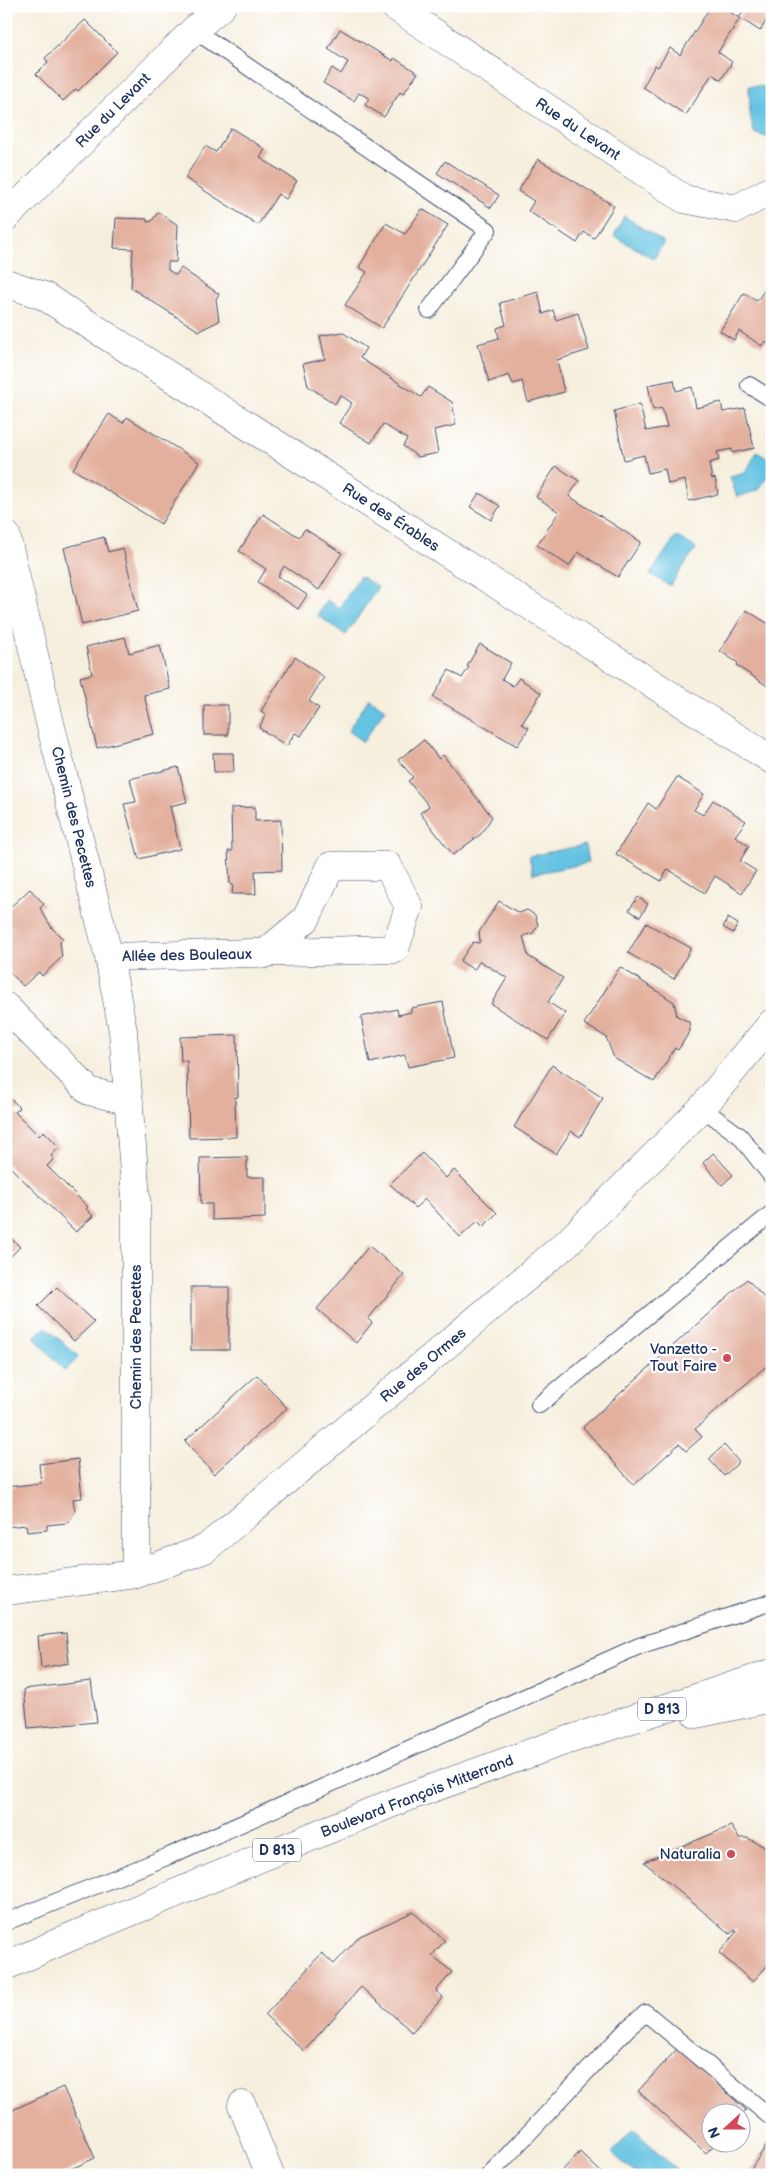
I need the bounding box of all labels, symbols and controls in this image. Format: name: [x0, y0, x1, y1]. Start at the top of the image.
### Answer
street label: Rue du Levant: [72, 69, 155, 152]
street label: Rue du Levant: [532, 94, 624, 165]
street label: Rue des Érables: [339, 479, 443, 556]
street label: Chemin des Pecettes: [47, 745, 100, 890]
street label: Allée des Bouleaux: [122, 945, 252, 966]
street label: Chemin des Pecettes: [127, 1264, 146, 1409]
street label: Rue des Ormes: [376, 1324, 471, 1407]
place label: Vanzetto - Tout Faire: [650, 1340, 717, 1376]
marker: Vanzetto - Tout Faire: [721, 1352, 733, 1364]
road number: D 813: [638, 1698, 686, 1720]
street label: Boulevard François Mitterrand: [318, 1751, 516, 1842]
road number: D 813: [253, 1838, 301, 1862]
place label: Naturalia: [659, 1845, 721, 1864]
marker: Naturalia: [725, 1848, 737, 1860]
north arrow: [700, 2104, 750, 2154]
text: N: [705, 2125, 724, 2140]

